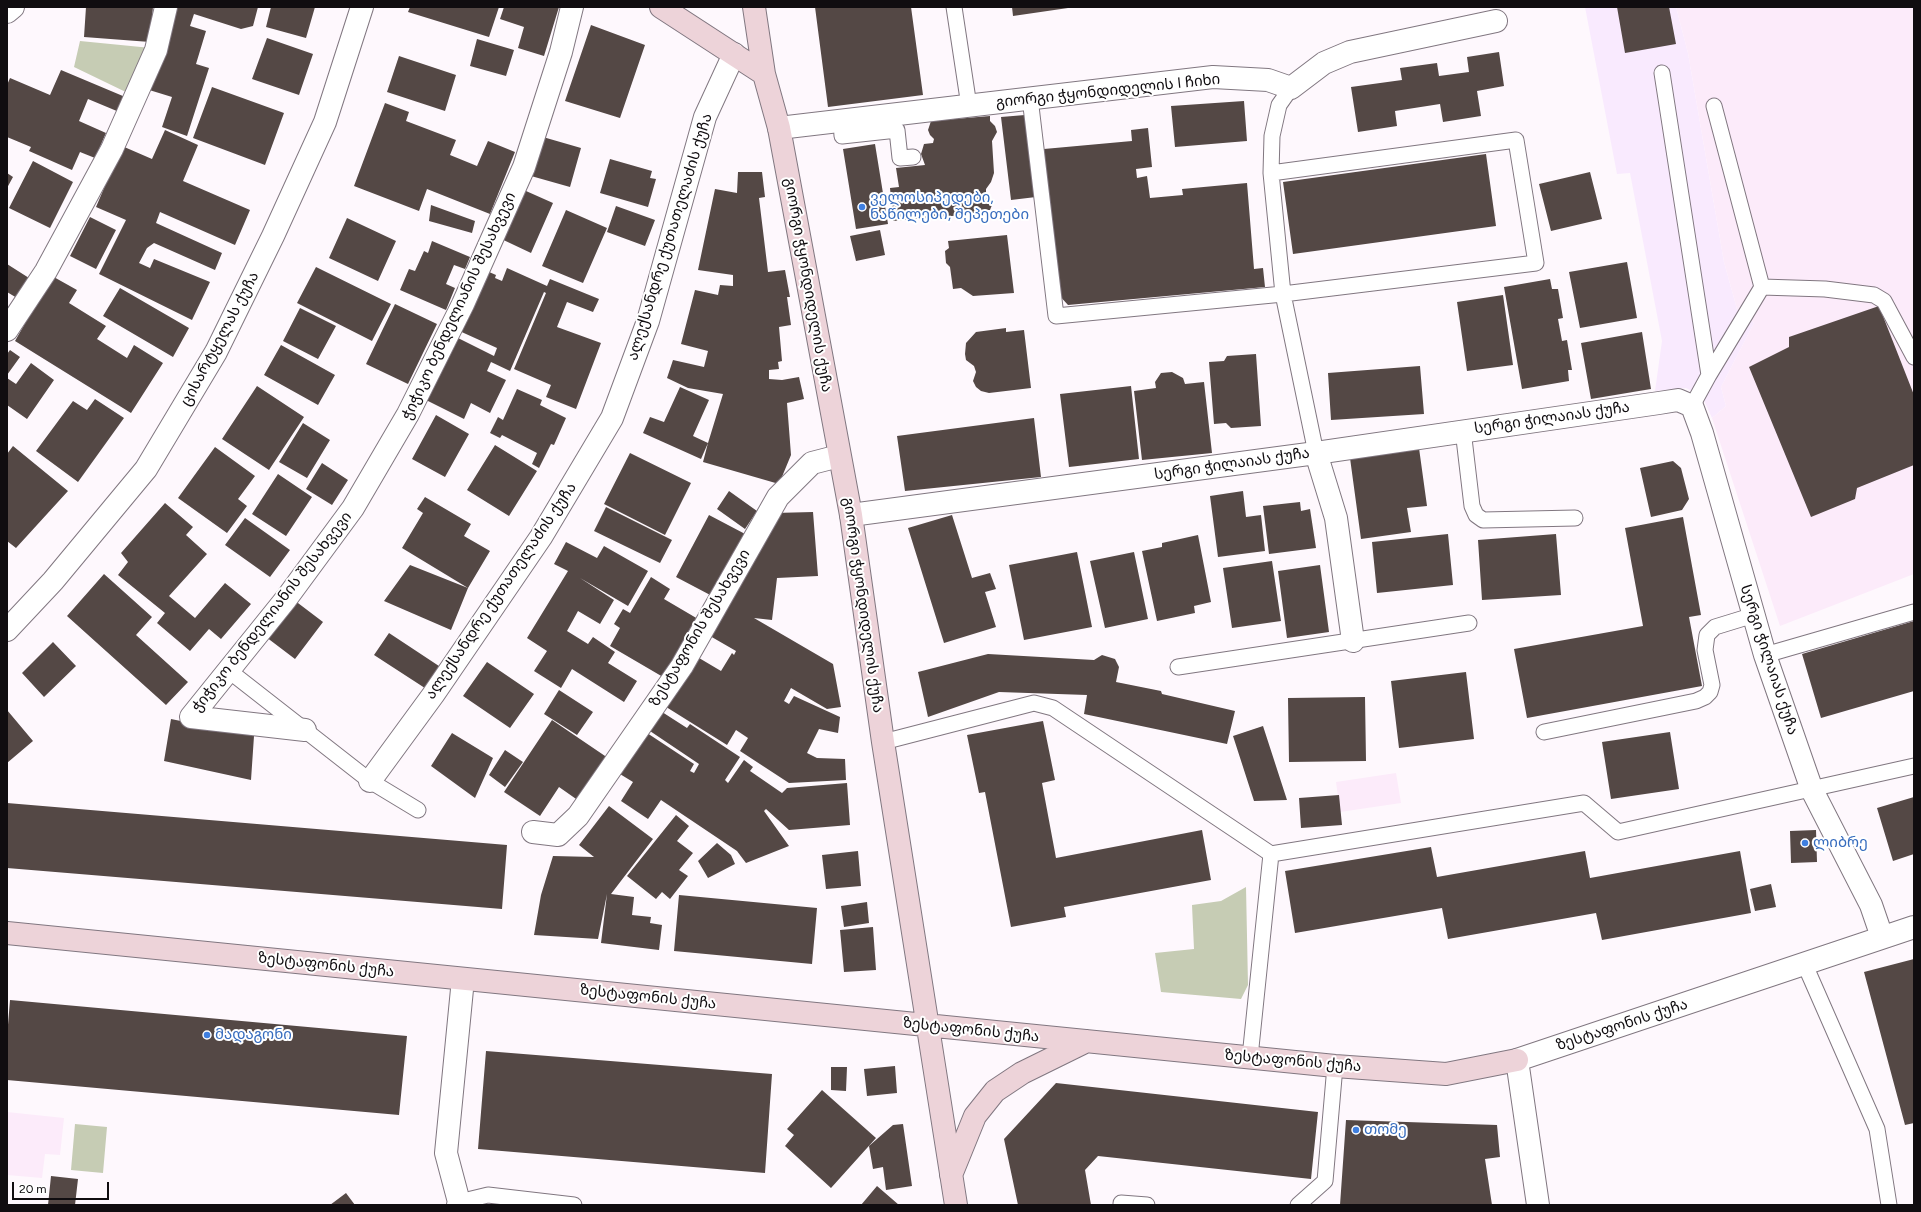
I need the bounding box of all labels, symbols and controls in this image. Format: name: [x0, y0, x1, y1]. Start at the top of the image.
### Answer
street label: გიორგი ჭყონდიდელის I ჩიხი: [995, 70, 1221, 112]
street label: ალექსანდრე ქუთათელაძის ქუჩა: [624, 111, 716, 363]
street label: გიორგი ჭყონდიდელის ქუჩა: [780, 176, 836, 394]
street label: ჭიჭიკო ბენდელიანის შესახვევი: [398, 189, 520, 423]
place label: ველოსიპედები, ნაწილები, შეპეთები: [870, 189, 1029, 224]
marker: ველოსიპედები, ნაწილები, შეპეთები: [857, 202, 867, 212]
street label: ცისარტყელას ქუჩა: [177, 269, 263, 409]
street label: სერგი ჭილაიას ქუჩა: [1473, 398, 1631, 438]
street label: სერგი ჭილაიას ქუჩა: [1153, 444, 1311, 484]
street label: ალექსანდრე ქუთათელაძის ქუჩა: [422, 479, 580, 703]
street label: გიორგი ჭყონდიდელის ქუჩა: [839, 496, 887, 714]
street label: ჭიჭიკო ბენდელიანის შესახვევი: [188, 508, 356, 716]
street label: ზესტაფონის შესახვევი: [646, 546, 754, 710]
street label: სერგი ჭილაიას ქუჩა: [1736, 583, 1802, 737]
place label: ლიბრე: [1813, 834, 1868, 852]
marker: ლიბრე: [1800, 838, 1810, 848]
street label: ზესტაფონის ქუჩა: [257, 949, 395, 981]
street label: ზესტაფონის ქუჩა: [579, 981, 717, 1013]
street label: ზესტაფონის ქუჩა: [1554, 995, 1690, 1055]
street label: ზესტაფონის ქუჩა: [902, 1014, 1040, 1046]
place label: მადაგონი: [215, 1026, 292, 1044]
marker: მადაგონი: [202, 1030, 212, 1040]
street label: ზესტაფონის ქუჩა: [1224, 1046, 1362, 1076]
place label: თომე: [1364, 1121, 1407, 1139]
marker: თომე: [1351, 1125, 1361, 1135]
scale bar: [14, 1174, 111, 1200]
text: 20 m: [19, 1182, 47, 1196]

